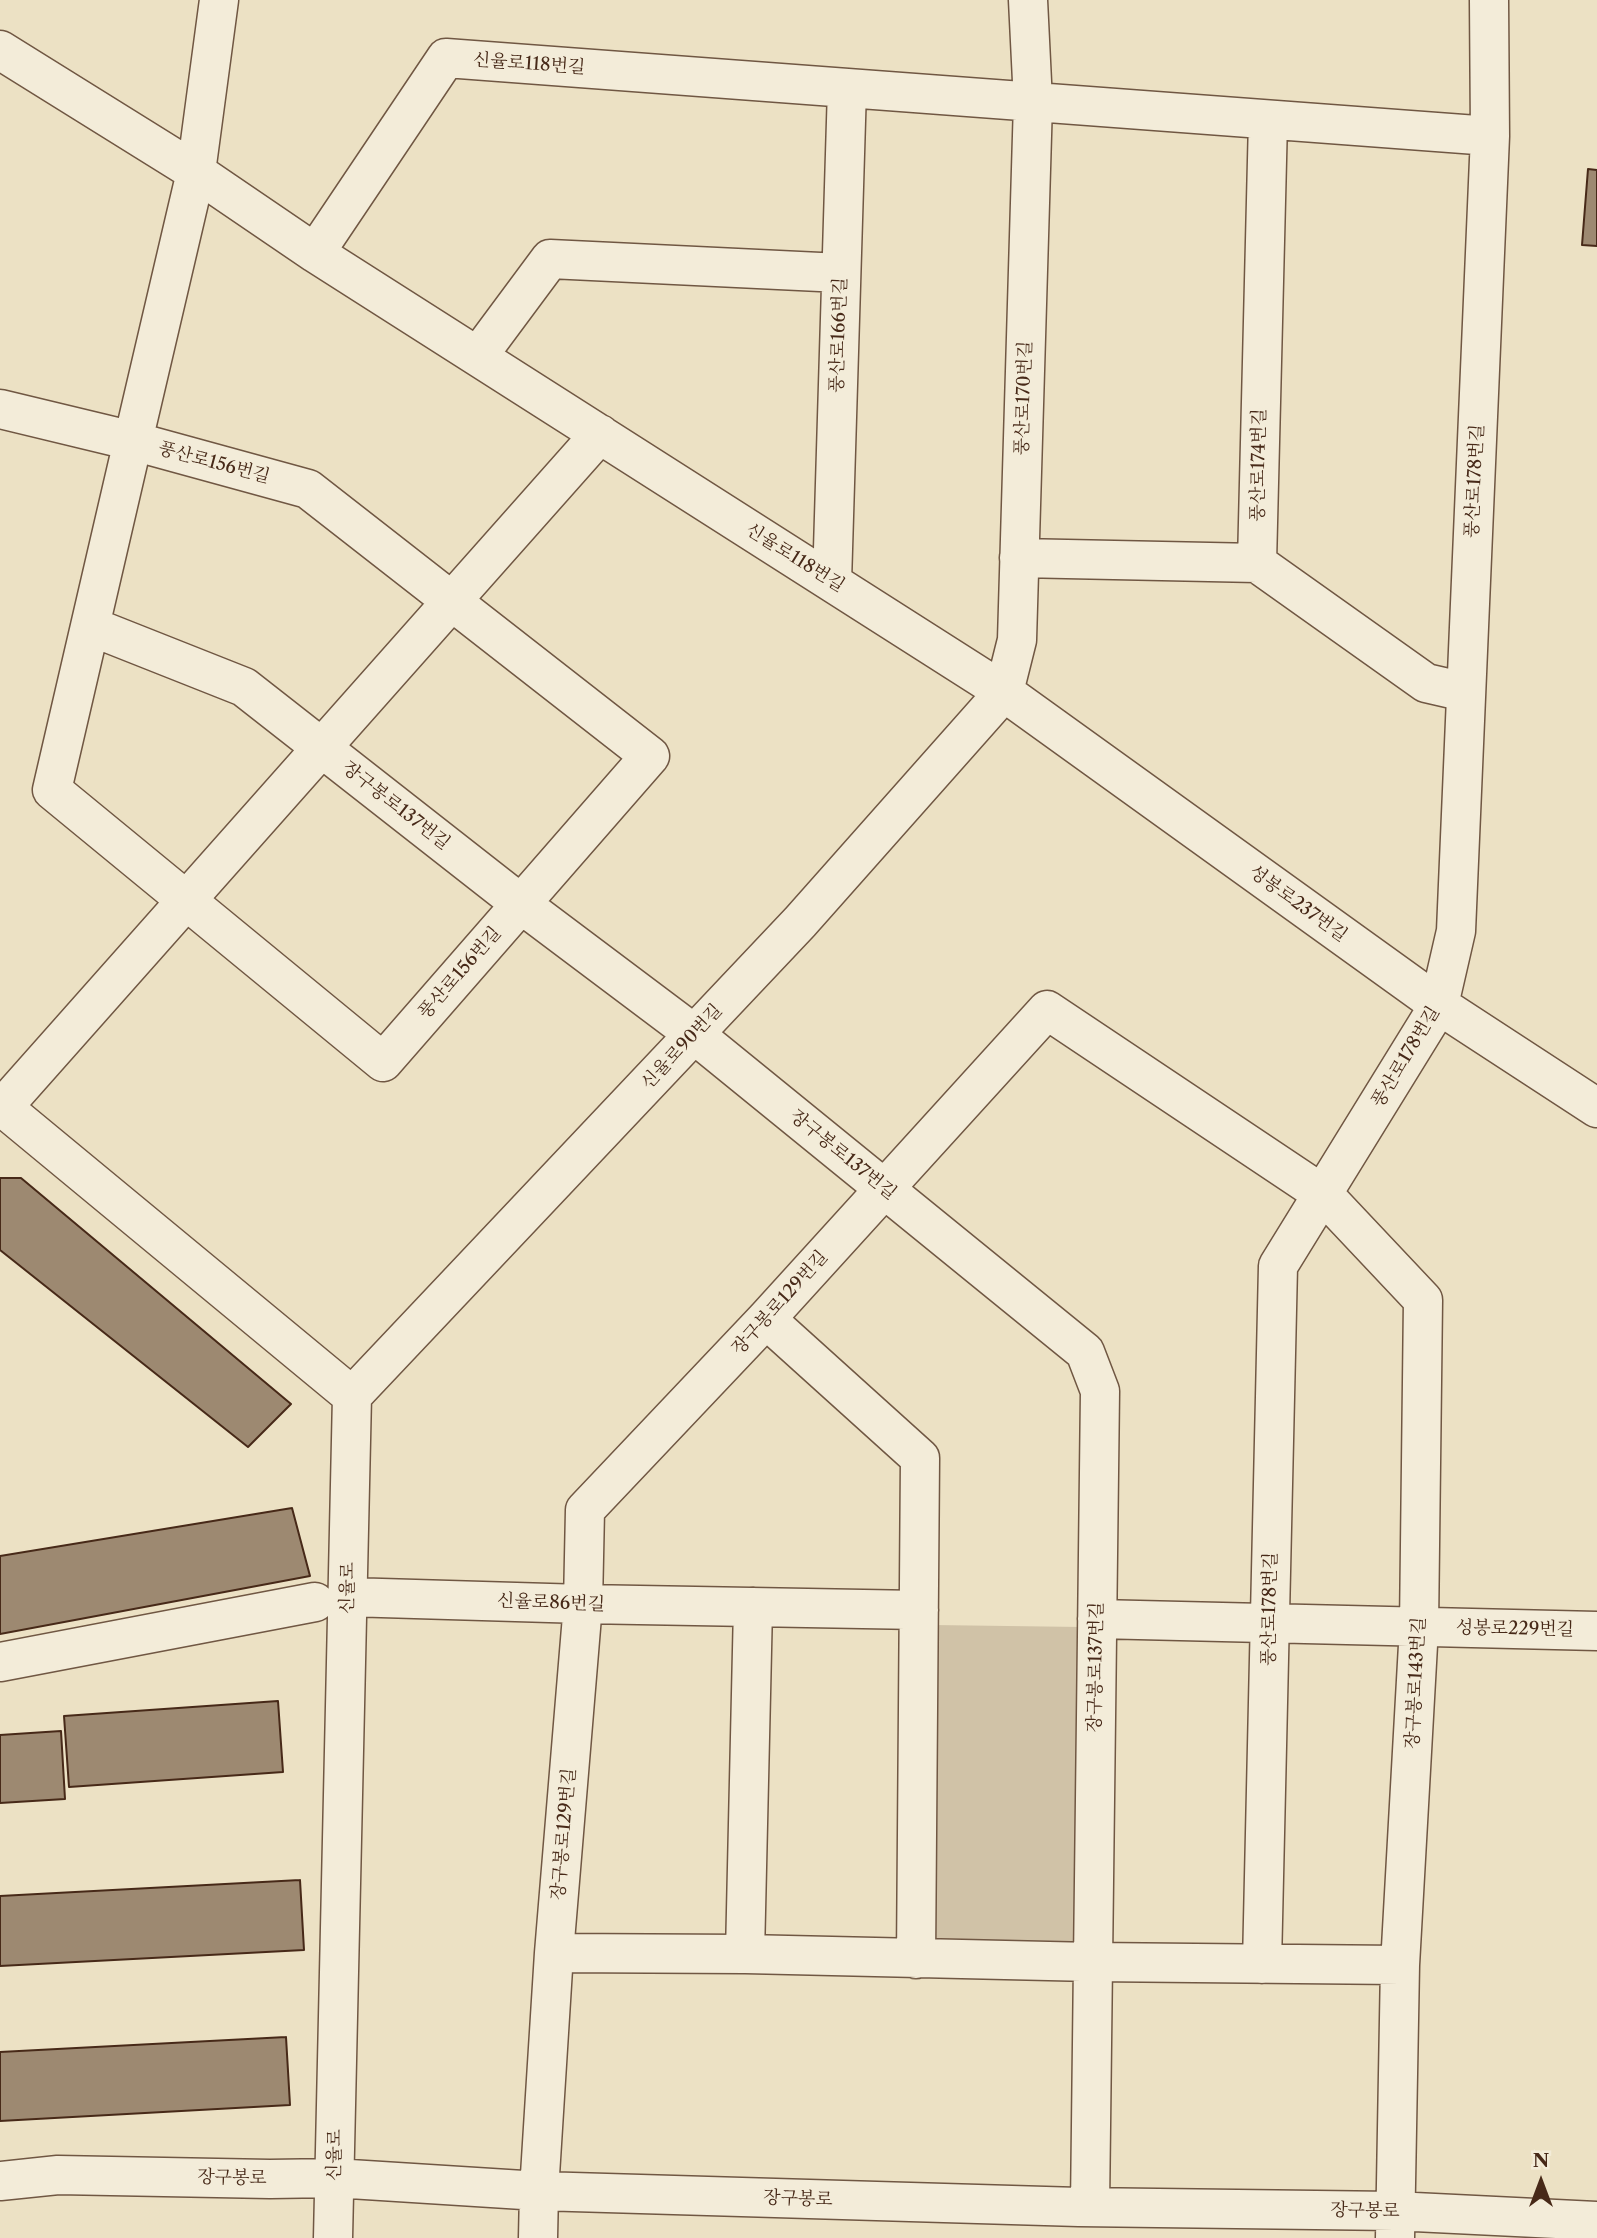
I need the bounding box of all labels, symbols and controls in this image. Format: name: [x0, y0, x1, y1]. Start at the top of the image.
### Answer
street label: 신율로118번길: [472, 49, 586, 79]
street label: 풍산로166번길: [826, 277, 852, 393]
street label: 풍산로170번길: [1011, 340, 1037, 456]
street label: 풍산로174번길: [1247, 408, 1271, 522]
street label: 풍산로178번길: [1461, 423, 1489, 539]
street label: 풍산로156번길: [156, 438, 272, 488]
street label: 신율로118번길: [741, 519, 849, 597]
street label: 장구봉로137번길: [338, 757, 454, 855]
street label: 성봉로237번길: [1245, 861, 1351, 947]
street label: 풍산로156번길: [414, 923, 506, 1023]
street label: 신율로90번길: [637, 1000, 727, 1094]
street label: 풍산로178번길: [1367, 1003, 1445, 1111]
street label: 장구봉로137번길: [785, 1105, 901, 1205]
street label: 장구봉로129번길: [728, 1246, 832, 1360]
street label: 풍산로178번길: [1258, 1552, 1282, 1666]
street label: 신율로: [337, 1562, 359, 1614]
street label: 신율로86번길: [497, 1590, 605, 1616]
street label: 장구봉로137번길: [1084, 1601, 1108, 1733]
street label: 장구봉로143번길: [1402, 1616, 1430, 1750]
street label: 성봉로229번길: [1456, 1617, 1574, 1641]
street label: 장구봉로129번길: [547, 1767, 581, 1901]
street label: 신율로: [324, 2129, 346, 2181]
north arrow: [1506, 2147, 1576, 2217]
text: N: [1533, 2149, 1549, 2172]
street label: 장구봉로: [197, 2167, 267, 2189]
street label: 장구봉로: [763, 2187, 833, 2211]
street label: 장구봉로: [1330, 2200, 1400, 2222]

